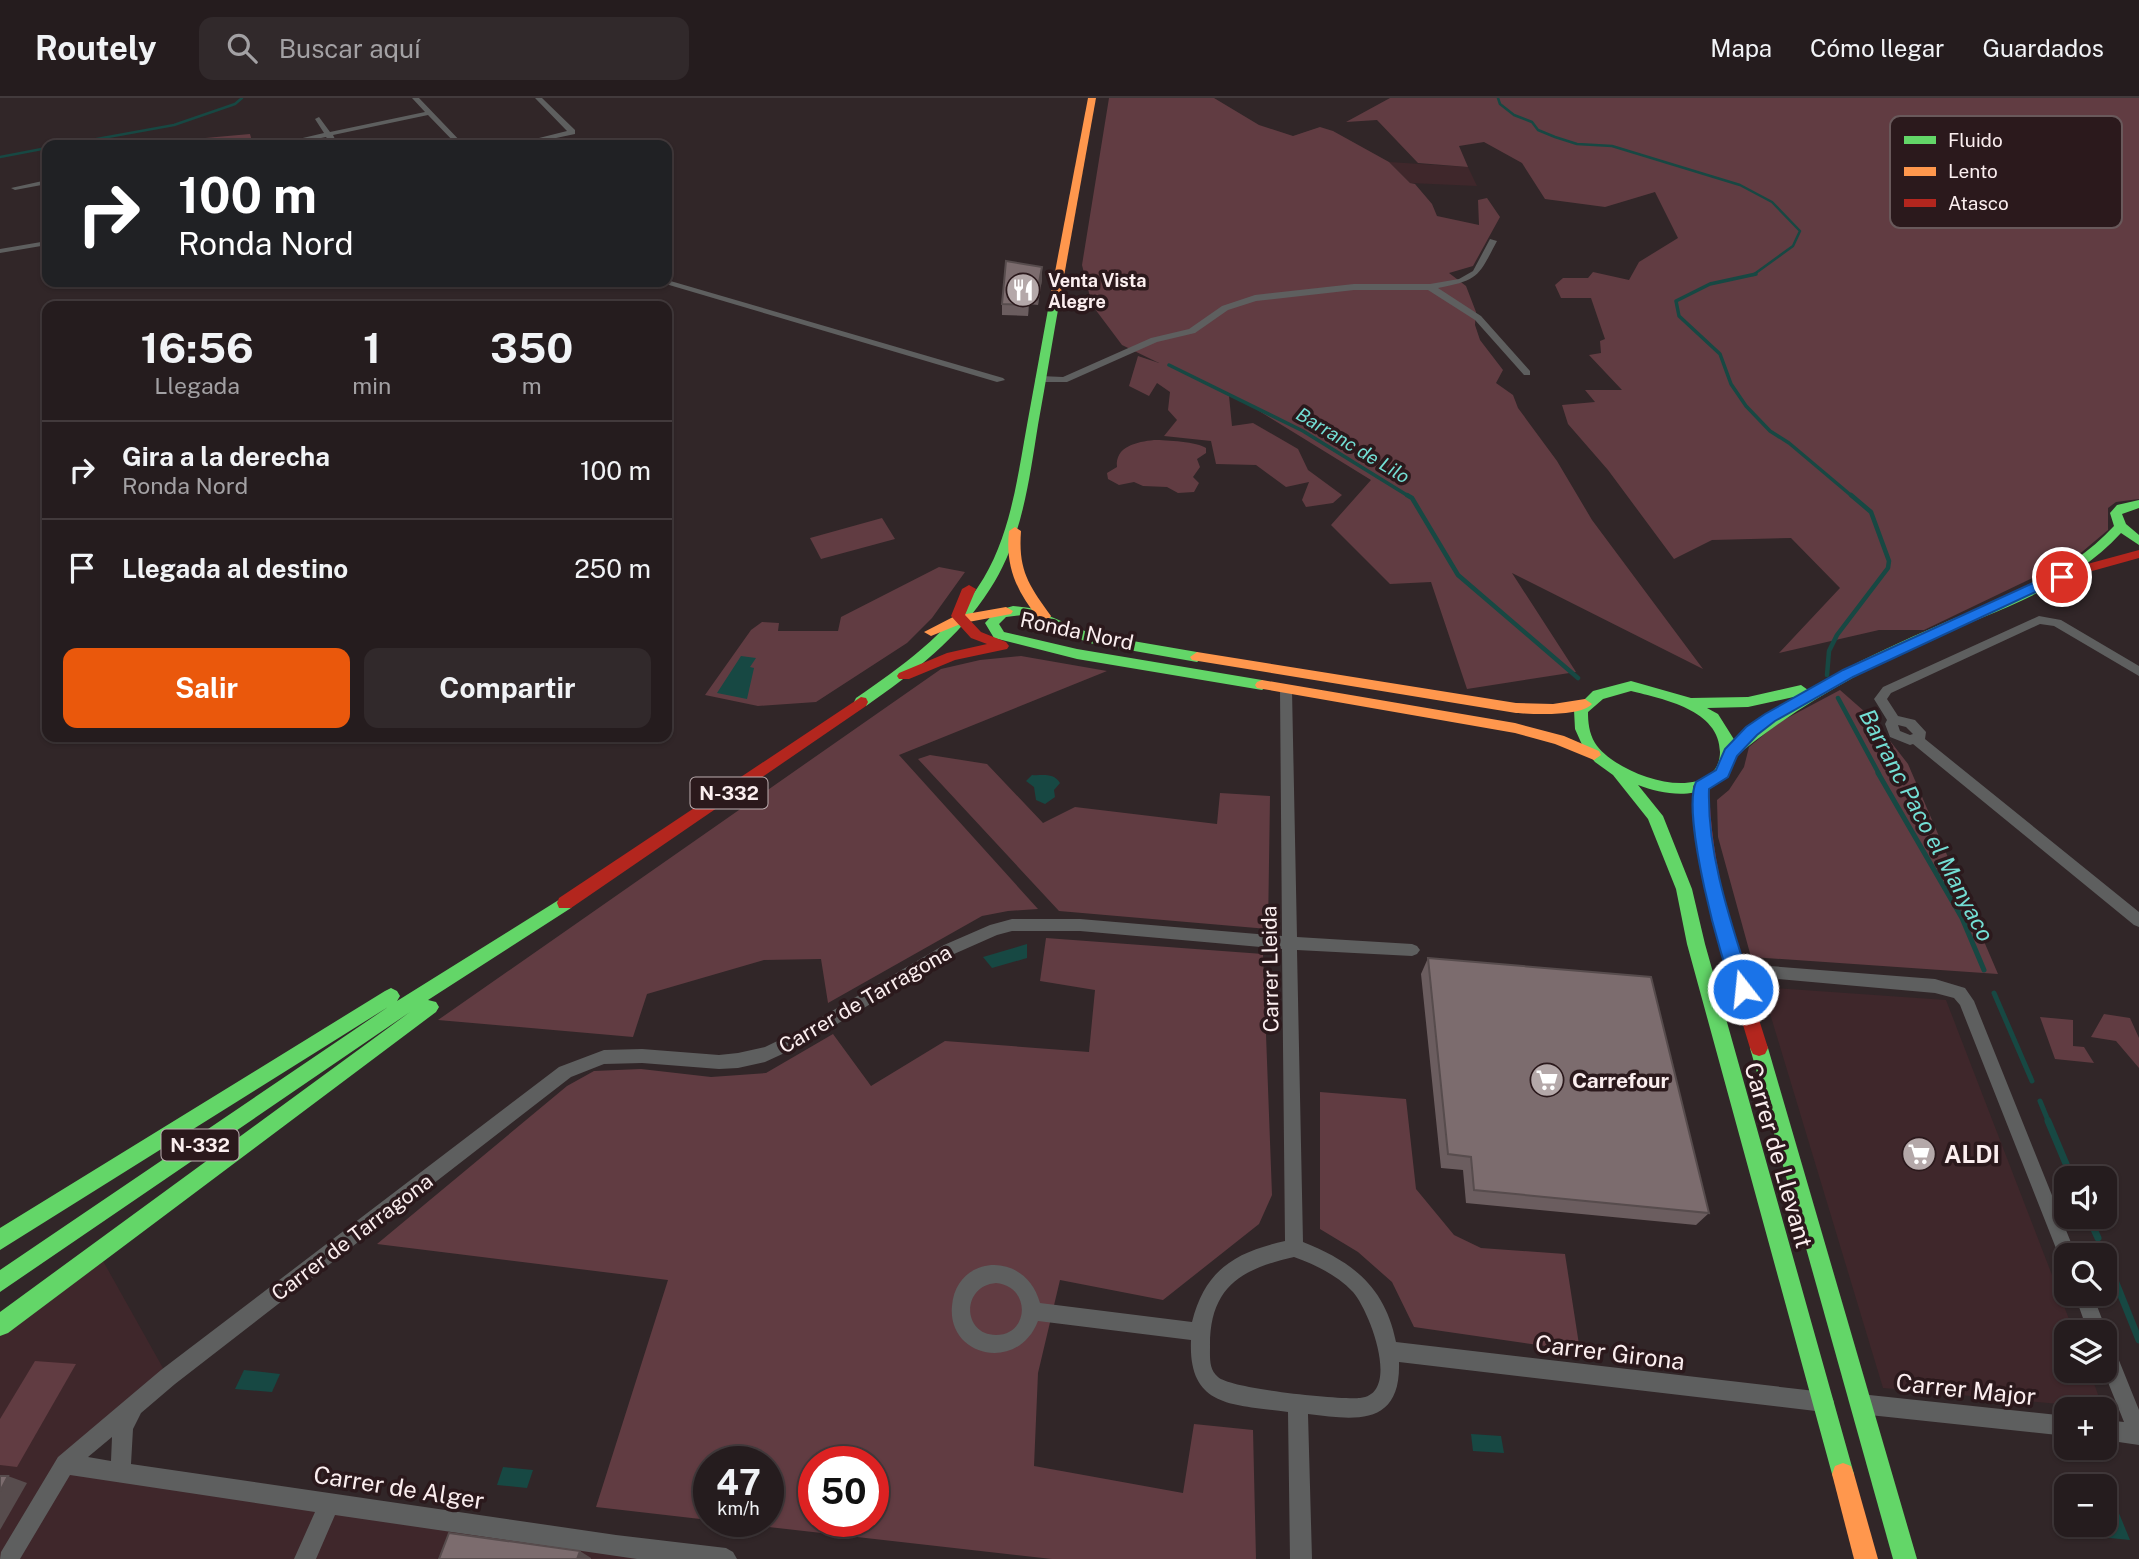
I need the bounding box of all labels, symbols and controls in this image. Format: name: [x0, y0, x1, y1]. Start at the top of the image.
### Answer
search box: [199, 17, 689, 80]
text: Routely: [35, 29, 157, 67]
icon: search: [223, 29, 261, 67]
text: Buscar aquí: [279, 33, 421, 64]
text: Mapa: [1710, 34, 1772, 62]
text: Cómo llegar: [1810, 34, 1944, 62]
text: Guardados: [1982, 34, 2104, 62]
legend: [1890, 116, 2122, 228]
text: Fluido: [1948, 129, 2003, 151]
text: Lento: [1948, 160, 1998, 182]
text: 100 m: [178, 166, 317, 224]
icon: right: [63, 168, 154, 259]
text: Atasco: [1948, 192, 2009, 214]
text: Ronda Nord: [178, 225, 354, 262]
place label: Venta Vista Alegre: [1048, 270, 1146, 312]
restaurant icon: Venta Vista Alegre: [1004, 271, 1042, 309]
text: 16:56: [141, 323, 254, 372]
text: 1: [363, 323, 381, 372]
text: 350: [490, 323, 573, 372]
text: Llegada: [154, 372, 240, 399]
text: min: [352, 372, 391, 399]
text: m: [522, 372, 542, 399]
water label: Barranc de Lilo: [1293, 403, 1413, 487]
text: Gira a la derecha: [122, 441, 330, 472]
icon: right: [63, 451, 101, 489]
text: 100 m: [580, 455, 651, 486]
text: Ronda Nord: [122, 472, 248, 499]
pin: [2032, 547, 2092, 607]
icon: arrive: [63, 549, 101, 587]
text: Llegada al destino: [122, 553, 348, 584]
text: 250 m: [574, 553, 651, 584]
icon: arrive: [2043, 558, 2081, 596]
street label: Ronda Nord: [1018, 607, 1136, 655]
button: Salir: [63, 648, 350, 728]
button: Compartir: [364, 648, 651, 728]
water label: Barranc Paco el Manyaco: [1854, 704, 2000, 946]
road number: N-332: [690, 778, 768, 808]
street label: Carrer Lleida: [1256, 905, 1284, 1033]
street label: Carrer de Tarragona: [774, 939, 956, 1059]
position arrow: [1706, 952, 1780, 1026]
street label: Carrer de Llevant: [1739, 1059, 1819, 1251]
supermarket icon: Carrefour: [1528, 1061, 1566, 1099]
place label: Carrefour: [1572, 1068, 1670, 1093]
road number: N-332: [162, 1130, 238, 1161]
supermarket icon: ALDI: [1900, 1135, 1938, 1173]
place label: ALDI: [1944, 1140, 2000, 1168]
map controls: [2054, 1166, 2117, 1537]
button: sound: [2054, 1166, 2117, 1229]
street label: Carrer de Tarragona: [266, 1168, 438, 1306]
button: search: [2054, 1243, 2117, 1306]
button: layers: [2054, 1320, 2117, 1383]
street label: Carrer Girona: [1534, 1329, 1686, 1375]
street label: Carrer Major: [1895, 1368, 2037, 1410]
button: +: [2054, 1397, 2117, 1460]
speed limit sign: 50: [798, 1446, 889, 1537]
street label: Carrer de Alger: [312, 1460, 486, 1514]
text: 47: [716, 1462, 761, 1503]
button: −: [2054, 1474, 2117, 1537]
text: km/h: [717, 1498, 760, 1519]

